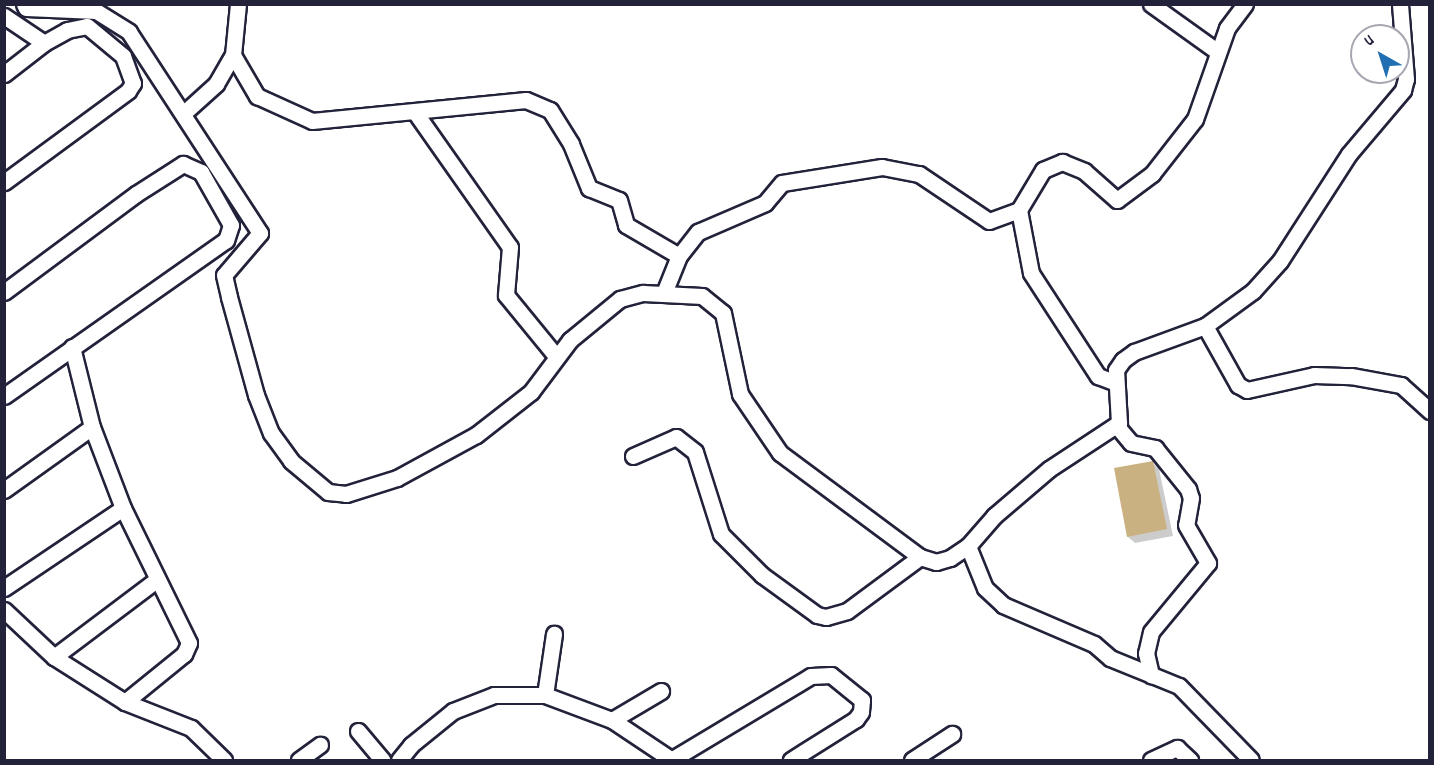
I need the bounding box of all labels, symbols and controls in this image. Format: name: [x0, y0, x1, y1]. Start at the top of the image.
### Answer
north arrow: [1350, 24, 1410, 84]
text: U: [1359, 30, 1380, 53]

